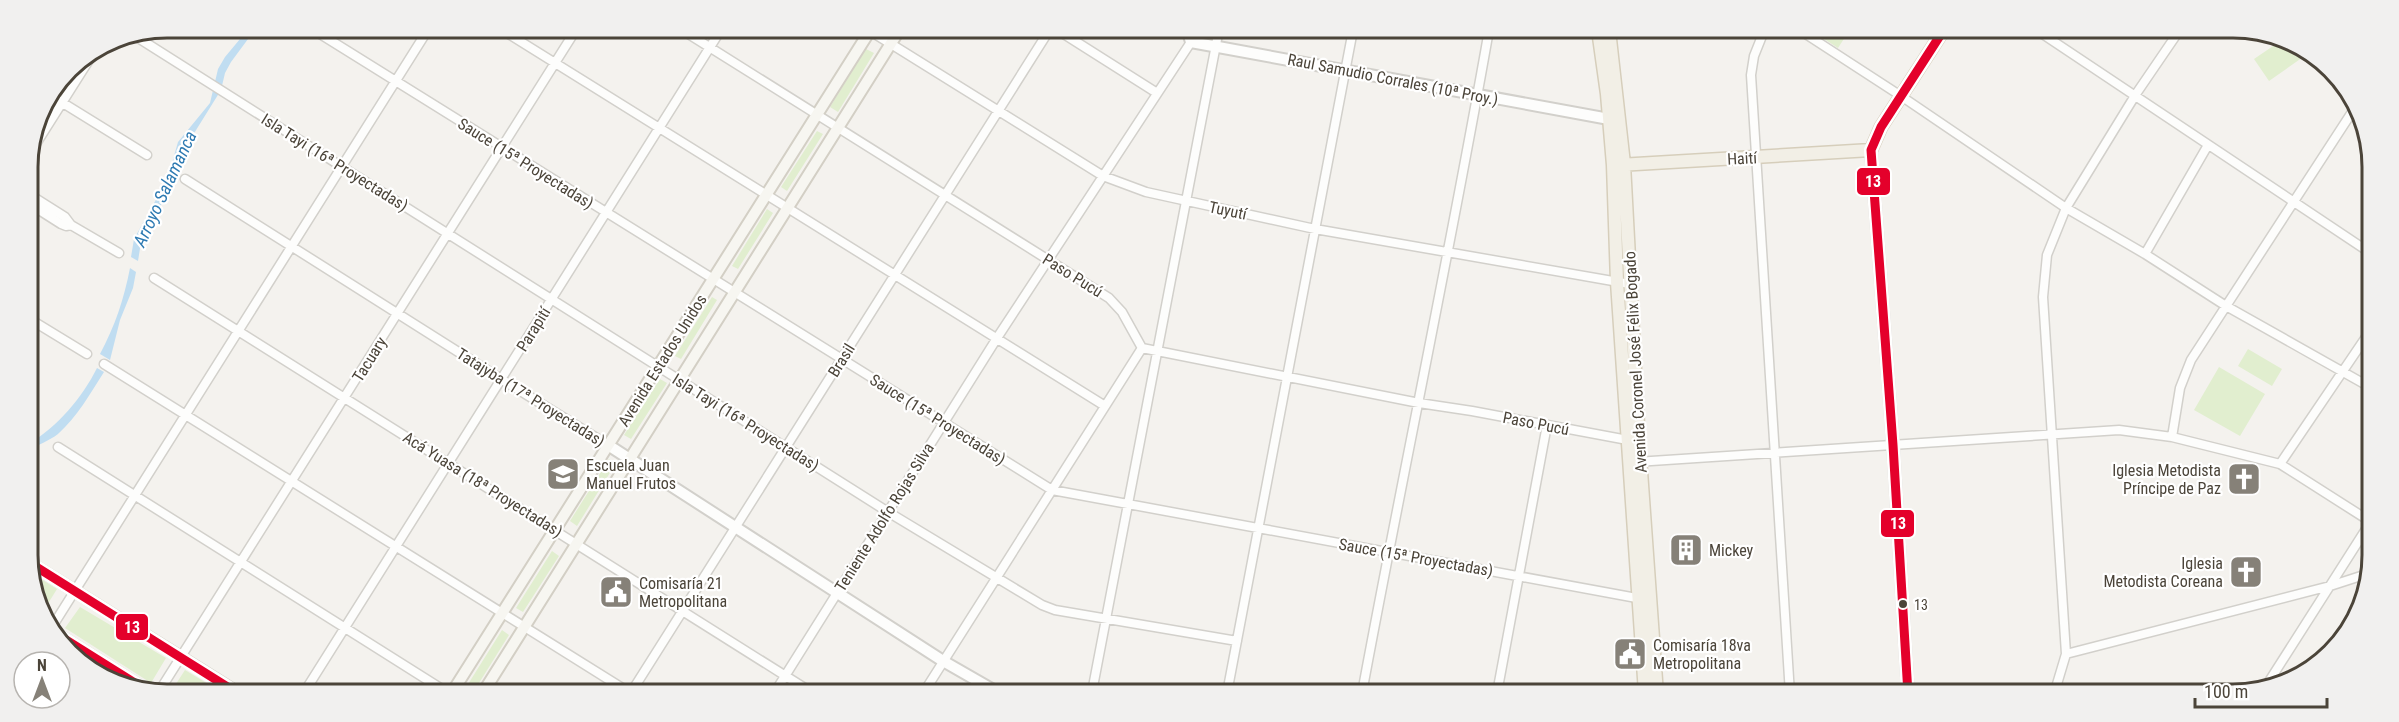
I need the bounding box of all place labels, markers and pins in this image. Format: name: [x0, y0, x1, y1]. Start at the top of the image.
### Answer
line badge: 13: [1856, 167, 1891, 196]
school or university icon: Escuela Juan Manuel Frutos: [545, 456, 581, 492]
place label: Escuela Juan Manuel Frutos: [586, 456, 676, 493]
place label: Iglesia Metodista Príncipe de Paz: [2112, 461, 2221, 498]
church icon: Iglesia Metodista Príncipe de Paz: [2226, 461, 2262, 497]
line badge: 13: [1880, 509, 1915, 538]
building icon: Mickey: [1668, 532, 1704, 568]
place label: Mickey: [1709, 541, 1754, 560]
place label: Iglesia Metodista Coreana: [2103, 554, 2223, 591]
church icon: Iglesia Metodista Coreana: [2228, 554, 2264, 590]
public building icon: Comisaría 21 Metropolitana: [598, 574, 634, 610]
place label: Comisaría 21 Metropolitana: [639, 574, 727, 611]
place label: 13: [1914, 597, 1928, 613]
marker: 13: [1897, 598, 1909, 610]
line badge: 13: [115, 613, 149, 641]
public building icon: Comisaría 18va Metropolitana: [1612, 636, 1648, 672]
place label: Comisaría 18va Metropolitana: [1653, 636, 1751, 673]

